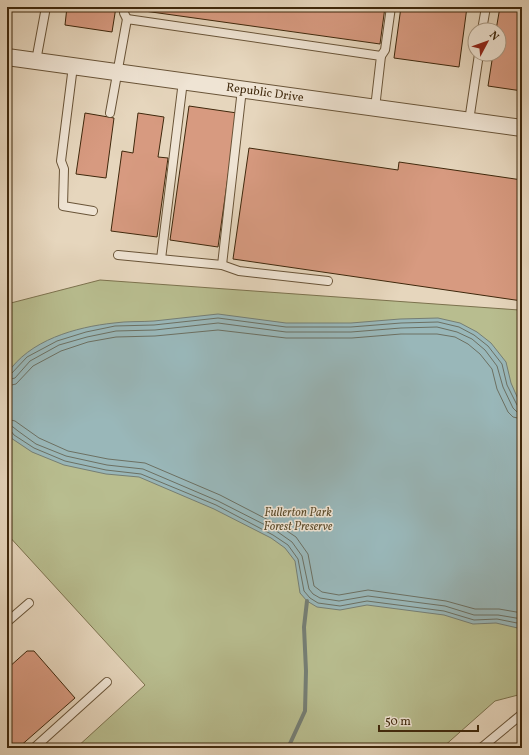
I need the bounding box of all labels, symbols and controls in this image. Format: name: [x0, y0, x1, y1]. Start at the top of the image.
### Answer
north arrow: [467, 22, 507, 62]
text: N: [485, 28, 502, 44]
street label: Republic Drive: [225, 80, 305, 106]
park label: Fullerton Park Forest Preserve: [264, 505, 333, 535]
scale bar: [379, 707, 478, 733]
text: 50 m: [385, 714, 411, 730]

